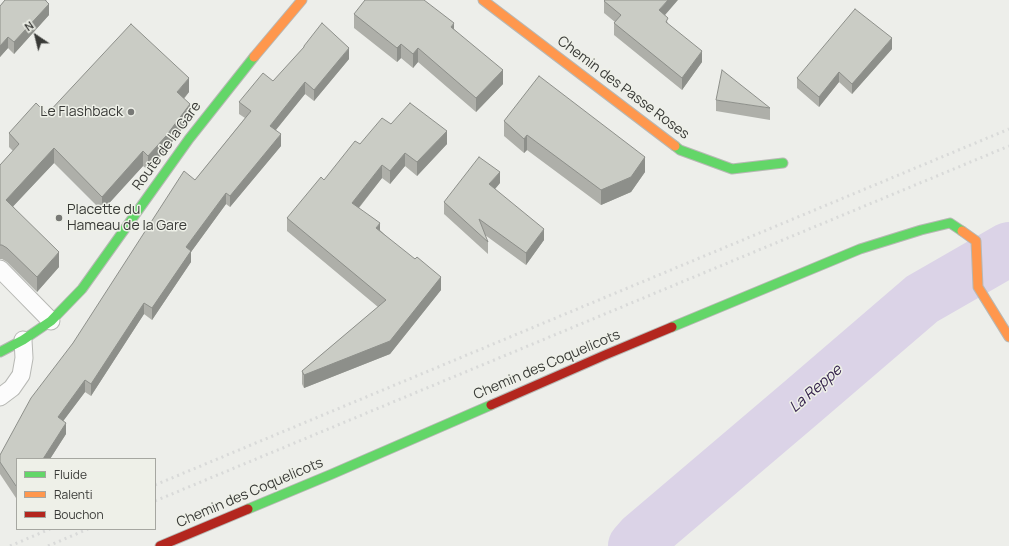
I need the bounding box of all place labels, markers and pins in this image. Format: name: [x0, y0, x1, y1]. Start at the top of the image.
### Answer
place label: Le Flashback: [40, 104, 123, 120]
marker: Le Flashback: [126, 107, 136, 117]
place label: Placette du Hameau de la Gare: [67, 202, 187, 234]
marker: Placette du Hameau de la Gare: [54, 213, 64, 223]

